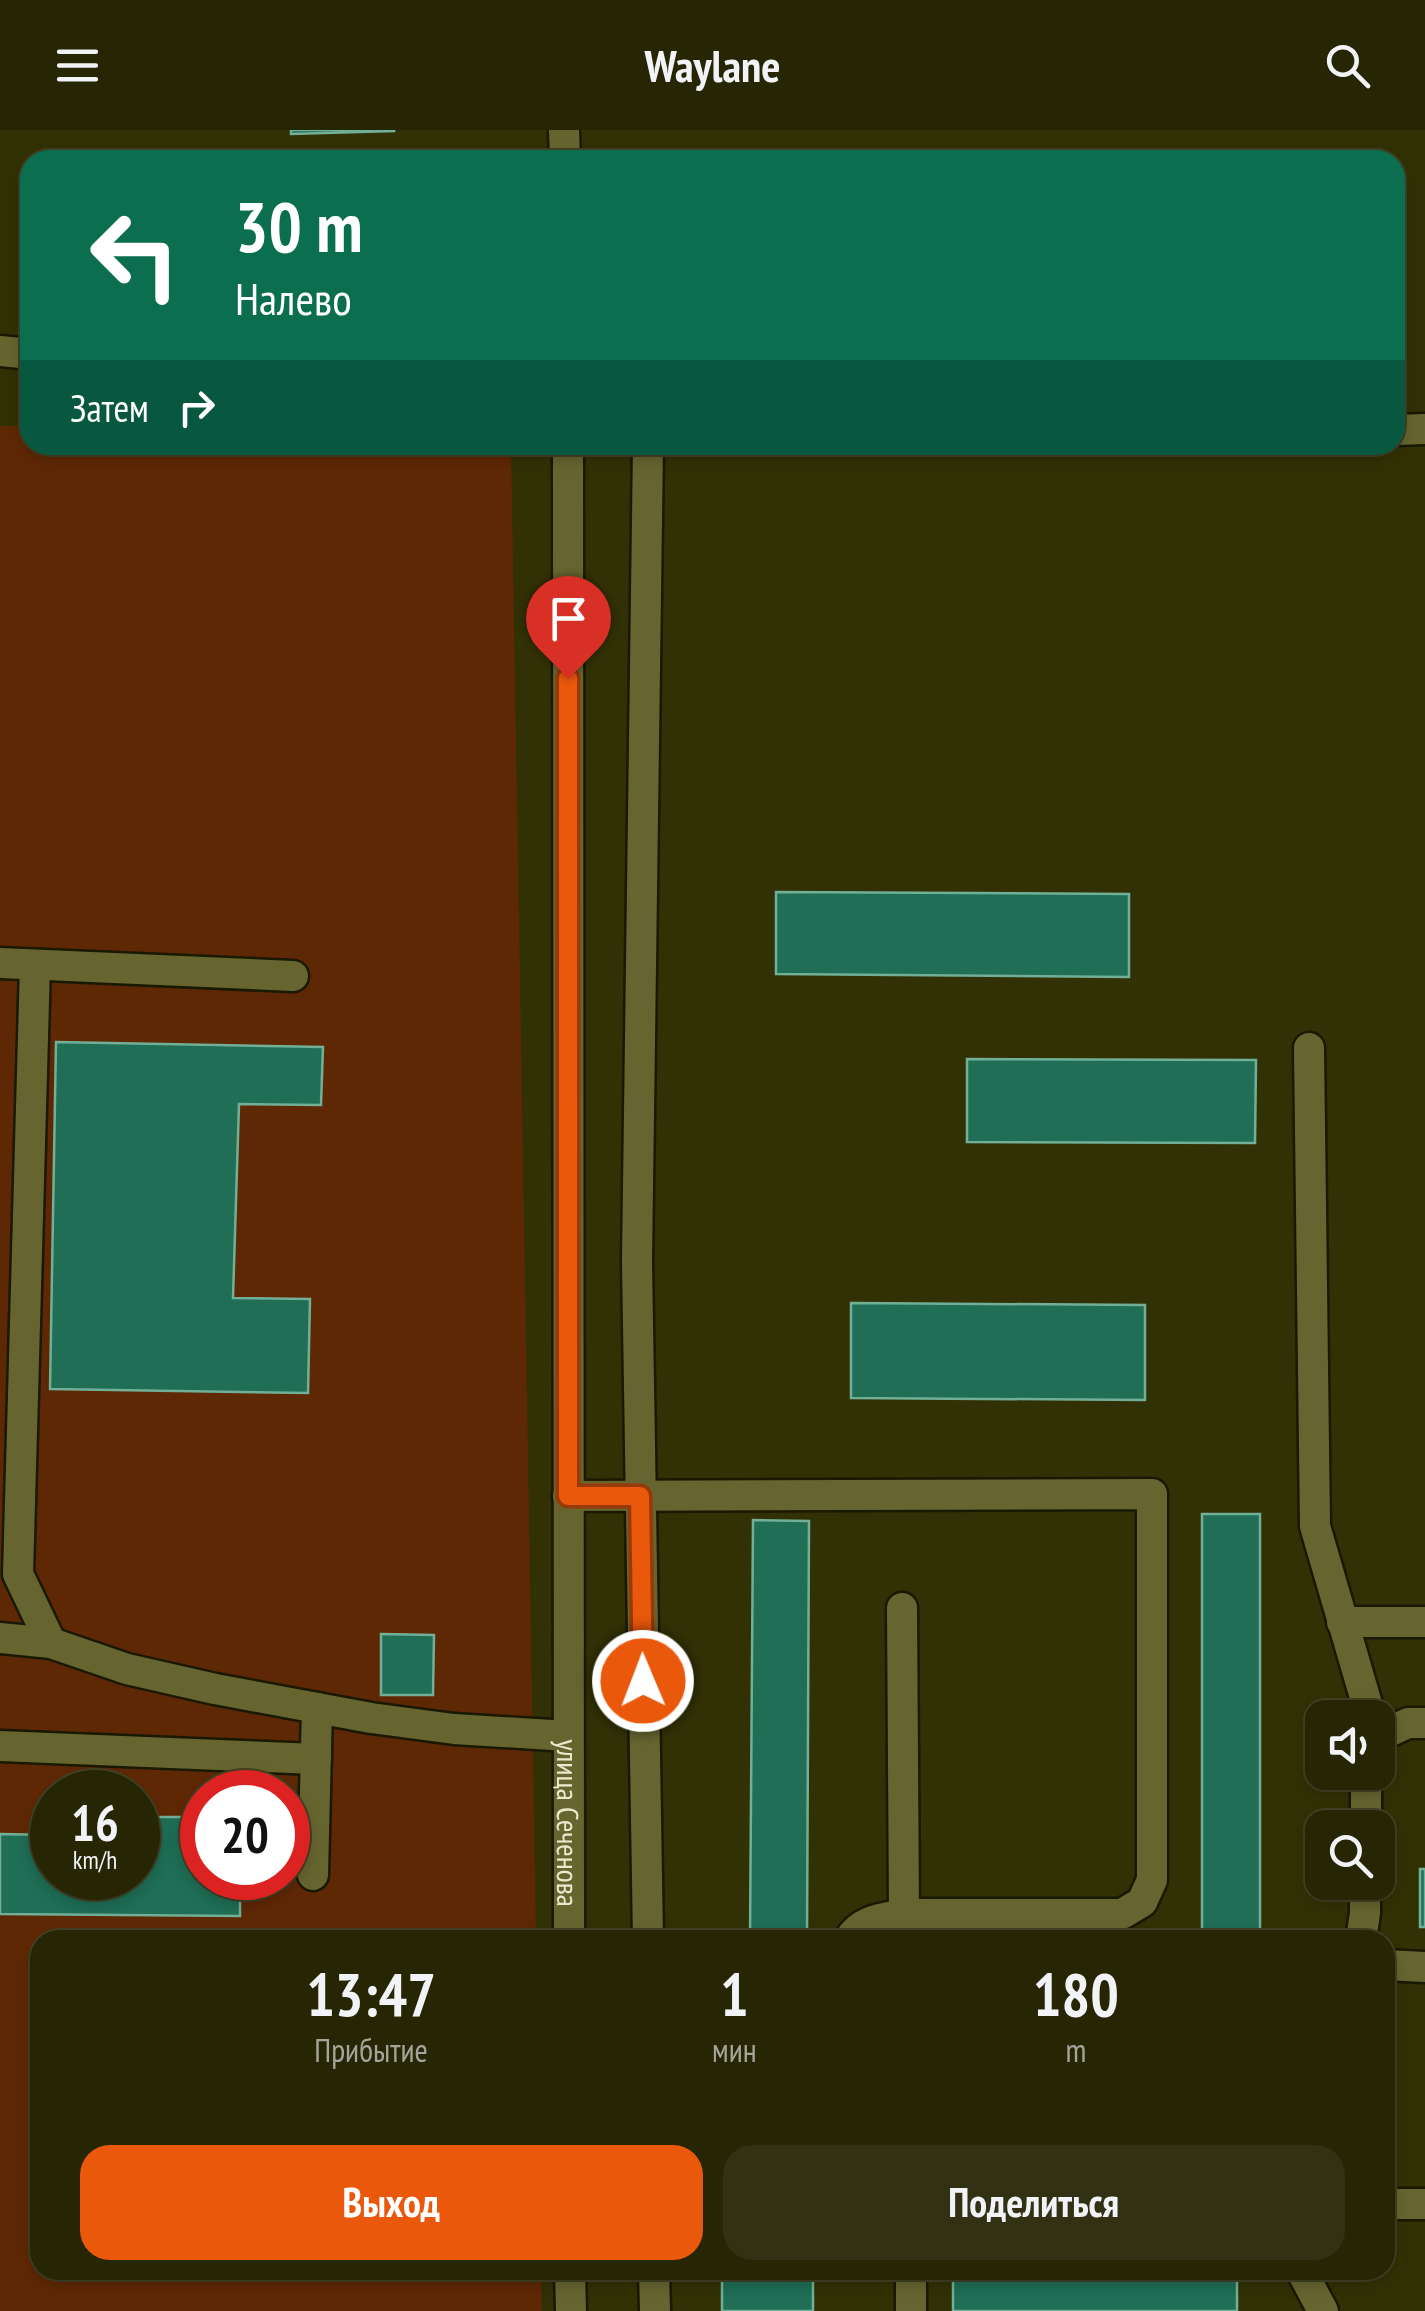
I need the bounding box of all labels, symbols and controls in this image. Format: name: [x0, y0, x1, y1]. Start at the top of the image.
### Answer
text: Waylane: [645, 36, 781, 94]
icon: menu: [50, 38, 105, 93]
icon: search: [1320, 38, 1375, 93]
text: 30 m: [235, 181, 363, 271]
icon: left: [70, 190, 200, 320]
text: Налево: [235, 269, 352, 327]
icon: right: [169, 380, 224, 435]
text: Затем: [70, 383, 149, 432]
pin: [526, 576, 611, 679]
icon: arrive: [541, 591, 596, 646]
position arrow: [591, 1629, 695, 1733]
map controls: [1305, 1700, 1395, 1900]
button: sound: [1305, 1700, 1395, 1790]
street label: улица Сеченова: [549, 1739, 588, 1907]
speed limit sign: 20: [180, 1770, 310, 1900]
text: 16: [71, 1790, 119, 1855]
button: search: [1305, 1810, 1395, 1900]
text: km/h: [73, 1844, 117, 1876]
text: 13:47: [306, 1955, 436, 2033]
text: 1: [720, 1955, 749, 2033]
text: 180: [1033, 1955, 1119, 2033]
text: Прибытие: [314, 2029, 428, 2071]
text: мин: [712, 2029, 757, 2071]
text: m: [1065, 2029, 1086, 2071]
button: Выход: [80, 2145, 703, 2260]
button: Поделиться: [723, 2145, 1345, 2260]

